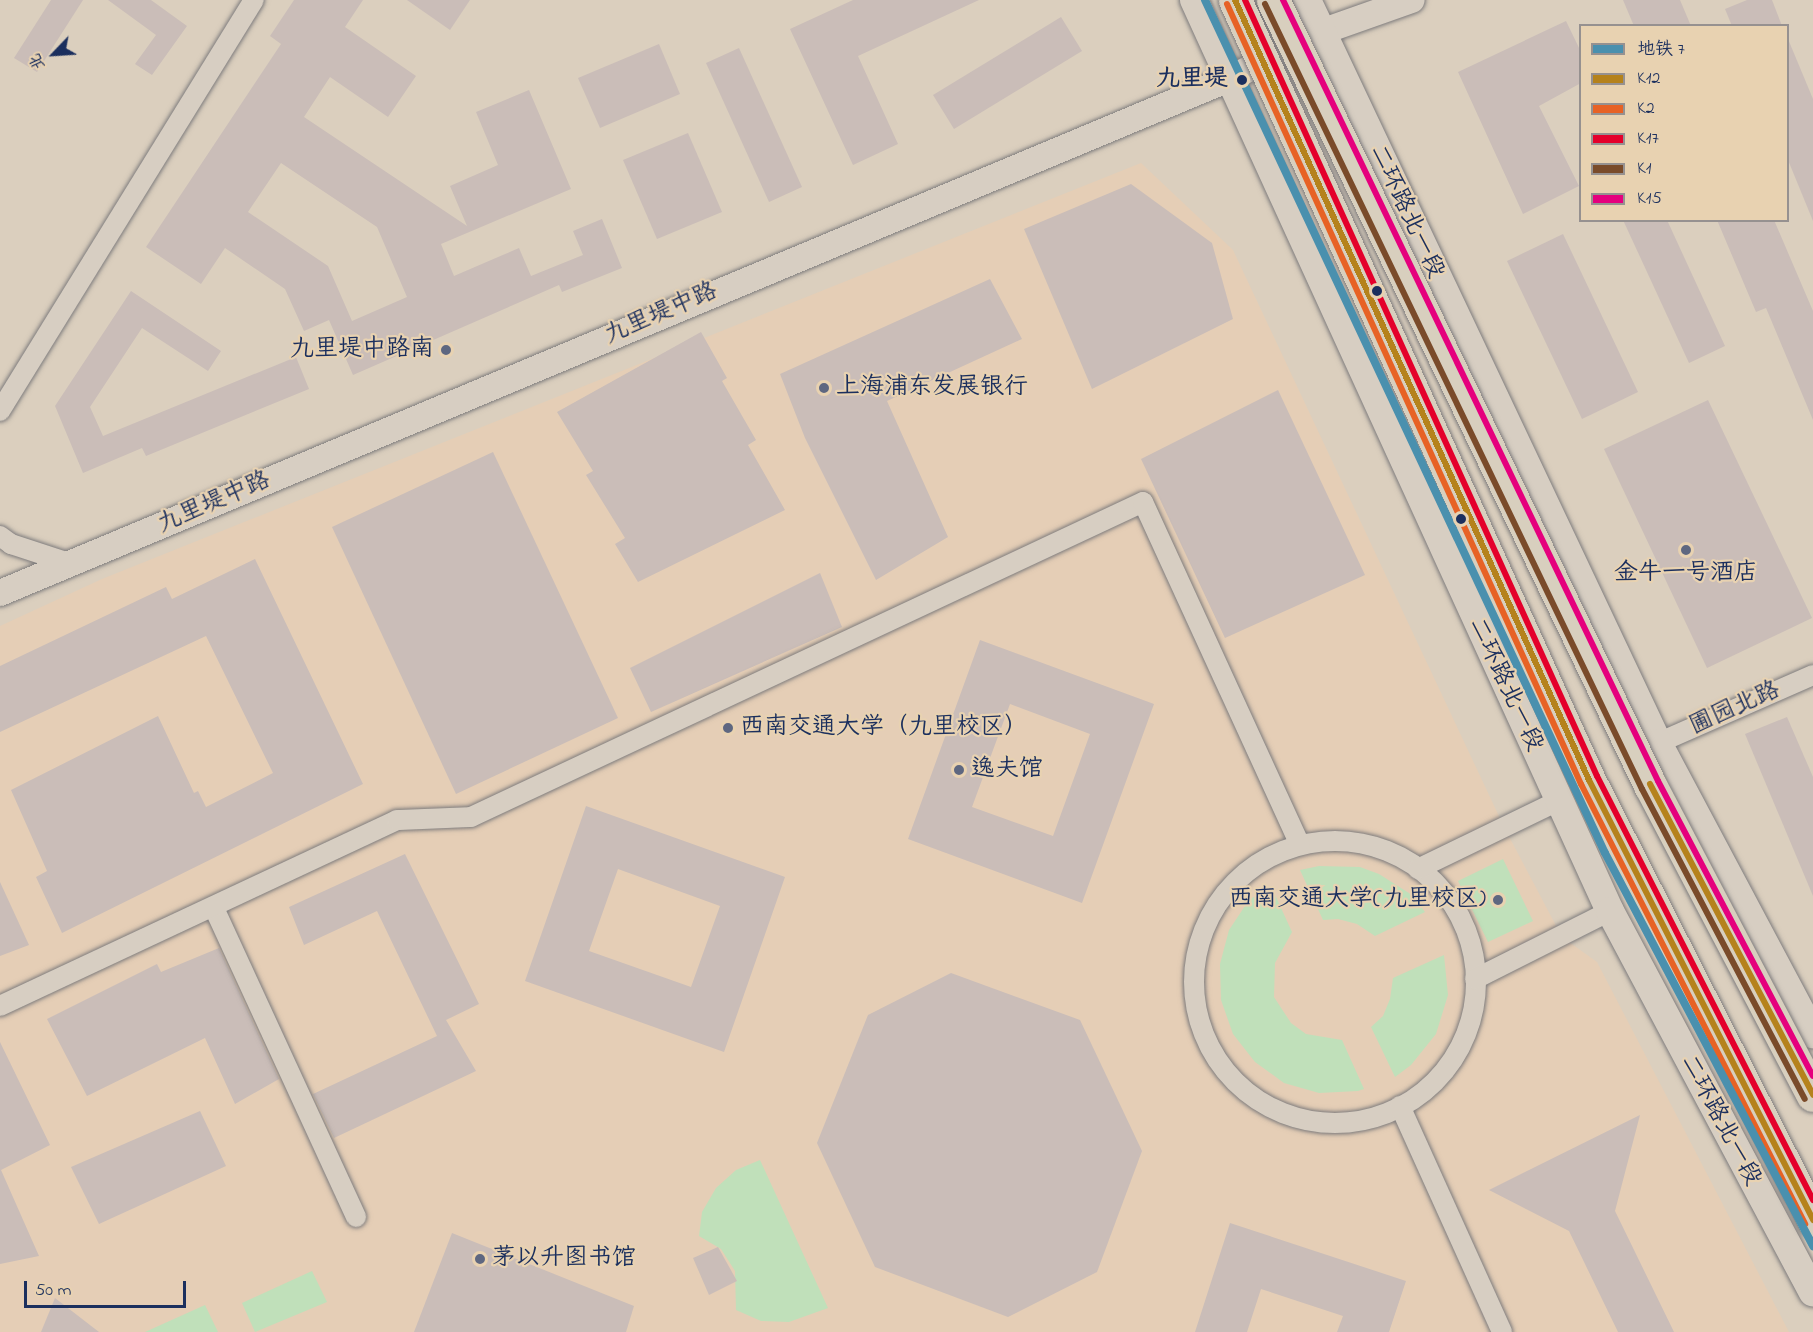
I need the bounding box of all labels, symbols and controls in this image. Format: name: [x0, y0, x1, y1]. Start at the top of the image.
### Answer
north arrow: [24, 24, 84, 84]
legend: [1579, 24, 1789, 222]
text: 地铁 7: [1637, 37, 1685, 63]
text: 北: [23, 49, 52, 74]
place label: 九里堤: [1156, 66, 1228, 94]
text: K12: [1637, 66, 1660, 92]
marker: 九里堤: [1233, 71, 1251, 89]
text: K2: [1637, 96, 1655, 122]
text: K17: [1637, 126, 1659, 152]
street label: 二环路北一段: [1363, 141, 1449, 283]
text: K1: [1637, 156, 1651, 182]
text: K15: [1637, 186, 1662, 212]
street label: 九里堤中路: [600, 277, 722, 351]
unlabelled marker: [1371, 285, 1383, 297]
place label: 九里堤中路南: [290, 336, 434, 364]
marker: 九里堤中路南: [439, 343, 453, 357]
place label: 上海浦东发展银行: [836, 374, 1028, 402]
marker: 上海浦东发展银行: [817, 381, 831, 395]
street label: 九里堤中路: [153, 466, 275, 540]
unlabelled marker: [1455, 513, 1467, 525]
marker: 金牛一号酒店: [1679, 543, 1693, 557]
place label: 金牛一号酒店: [1614, 560, 1758, 588]
street label: 二环路北一段: [1462, 614, 1548, 756]
street label: 圃园北路: [1685, 676, 1785, 742]
place label: 西南交通大学（九里校区）: [740, 714, 1028, 742]
marker: 西南交通大学（九里校区）: [721, 721, 735, 735]
place label: 逸夫馆: [971, 756, 1043, 784]
marker: 逸夫馆: [952, 763, 966, 777]
place label: 西南交通大学(九里校区): [1229, 886, 1486, 914]
marker: 西南交通大学(九里校区): [1491, 893, 1505, 907]
street label: 二环路北一段: [1673, 1051, 1767, 1191]
place label: 茅以升图书馆: [492, 1245, 636, 1273]
marker: 茅以升图书馆: [473, 1252, 487, 1266]
scale bar: [27, 1269, 189, 1307]
text: 50 m: [35, 1278, 72, 1304]

